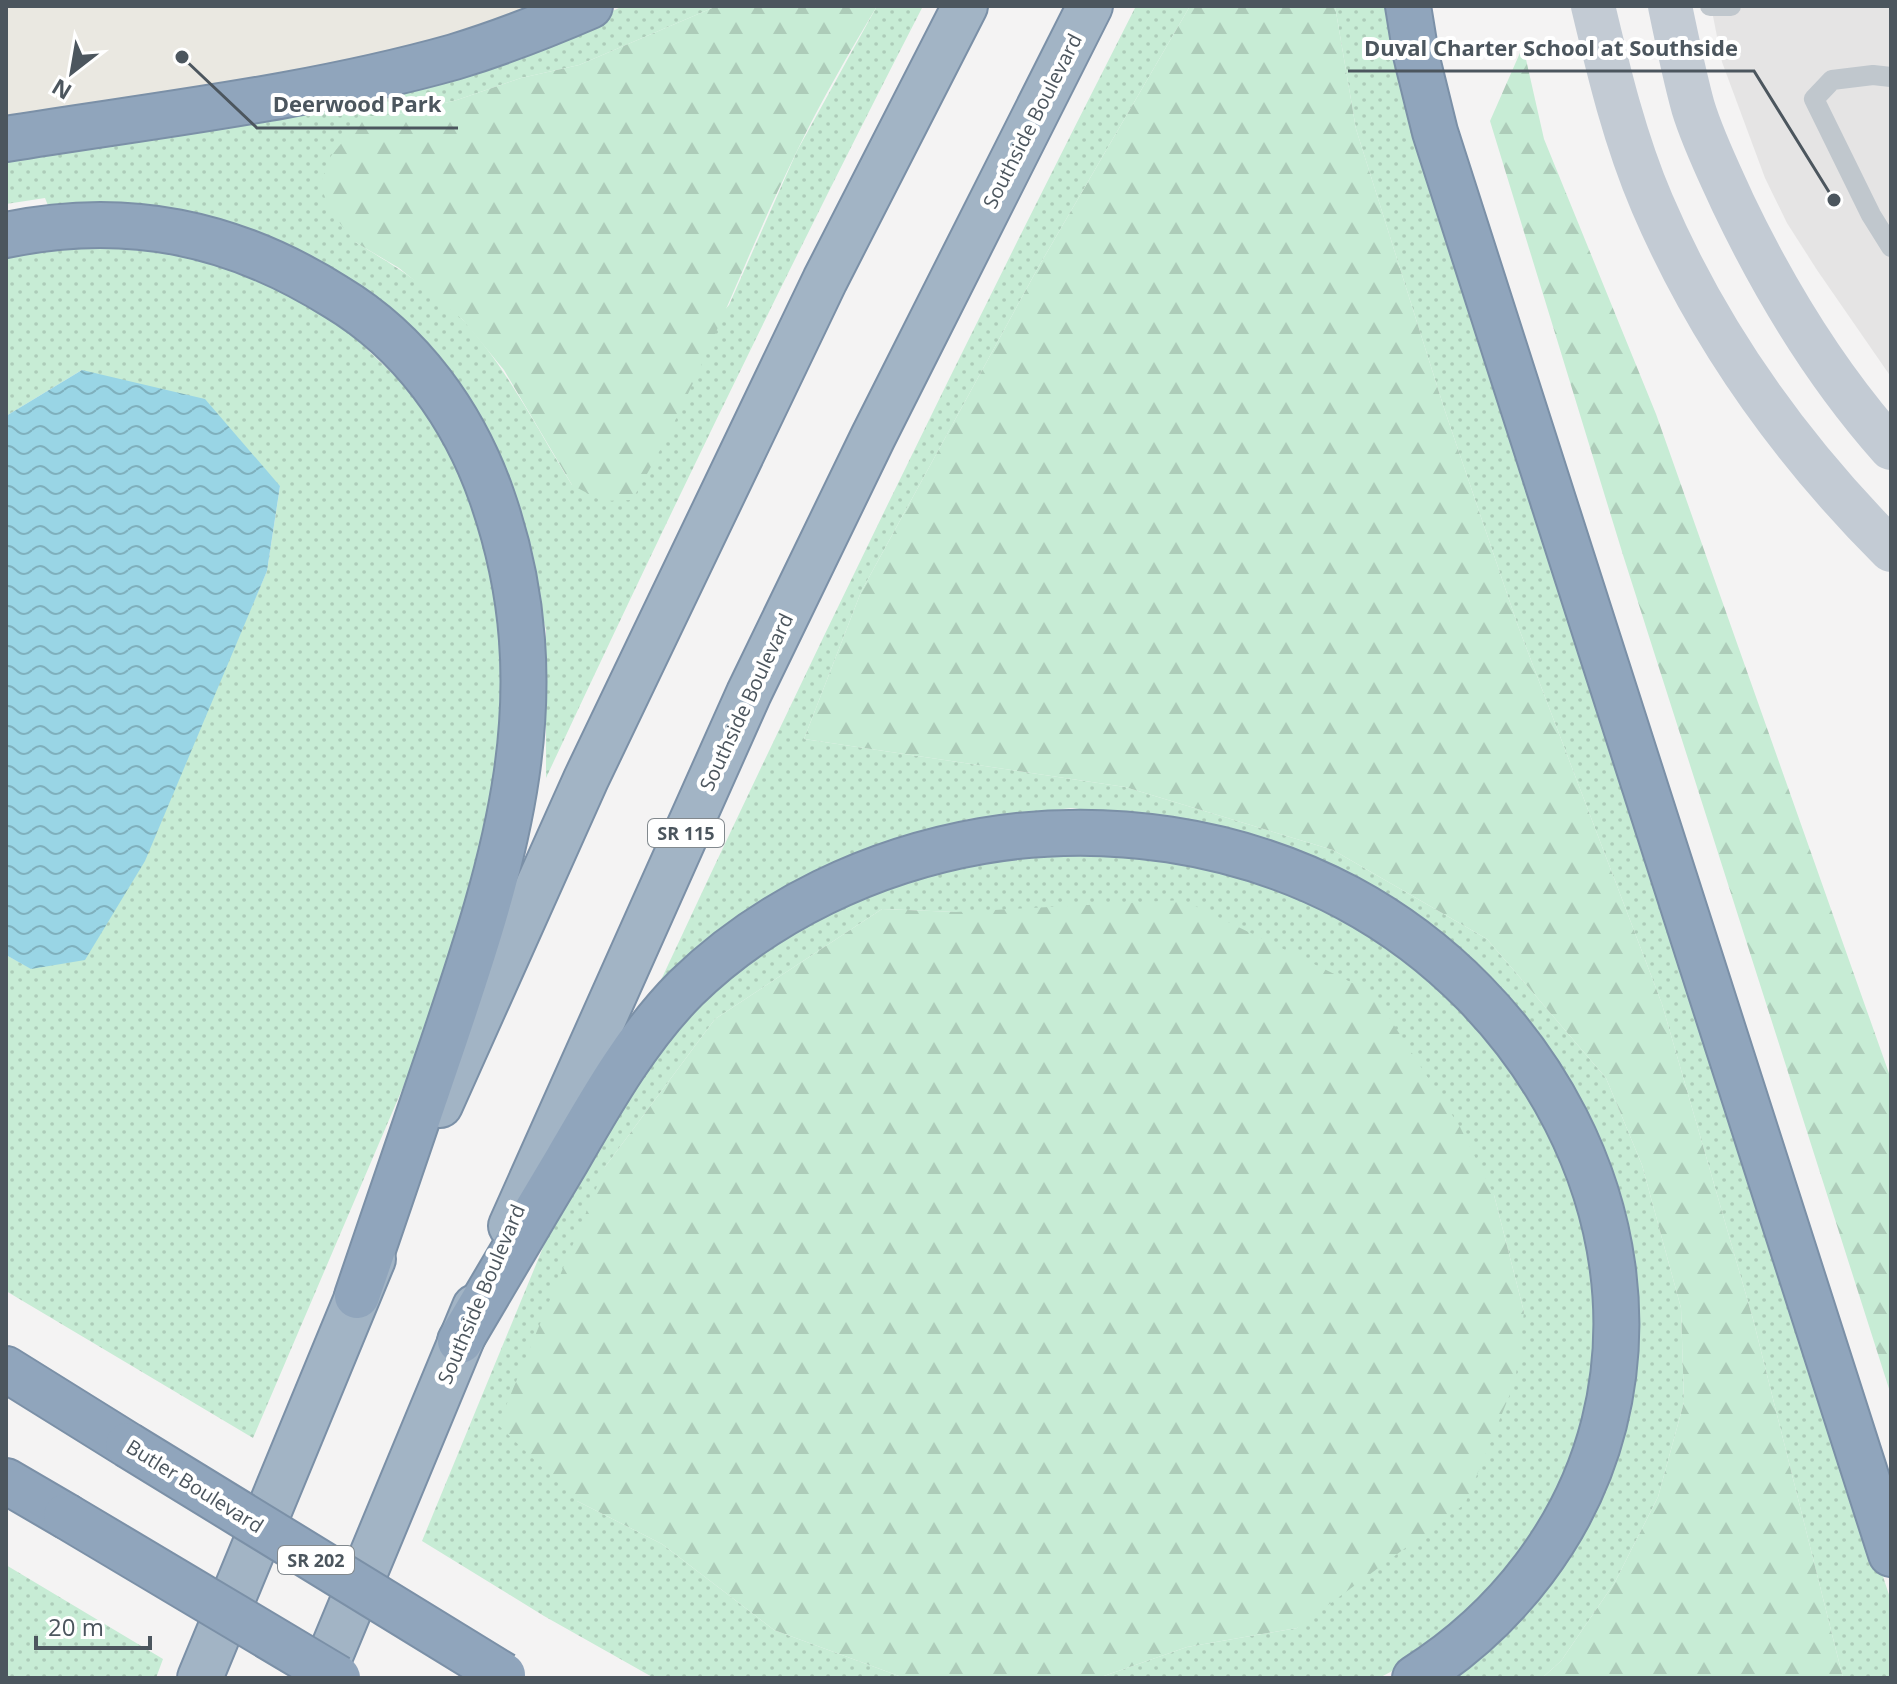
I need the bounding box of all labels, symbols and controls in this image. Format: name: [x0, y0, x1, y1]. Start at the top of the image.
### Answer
callout: Duval Charter School at Southside: [1348, 25, 1754, 71]
street label: Southside Boulevard: [976, 29, 1088, 213]
north arrow: [32, 32, 112, 112]
text: Duval Charter School at Southside: [1364, 32, 1738, 62]
text: N: [46, 73, 77, 107]
callout: Deerwood Park: [257, 82, 458, 128]
text: Deerwood Park: [273, 88, 442, 118]
street label: Southside Boulevard: [693, 609, 799, 795]
road number: SR 115: [648, 819, 724, 847]
street label: Southside Boulevard: [431, 1200, 531, 1388]
street label: Butler Boulevard: [121, 1433, 269, 1539]
road number: SR 202: [278, 1546, 354, 1574]
scale bar: [36, 1600, 150, 1650]
text: 20 m: [48, 1610, 104, 1643]

